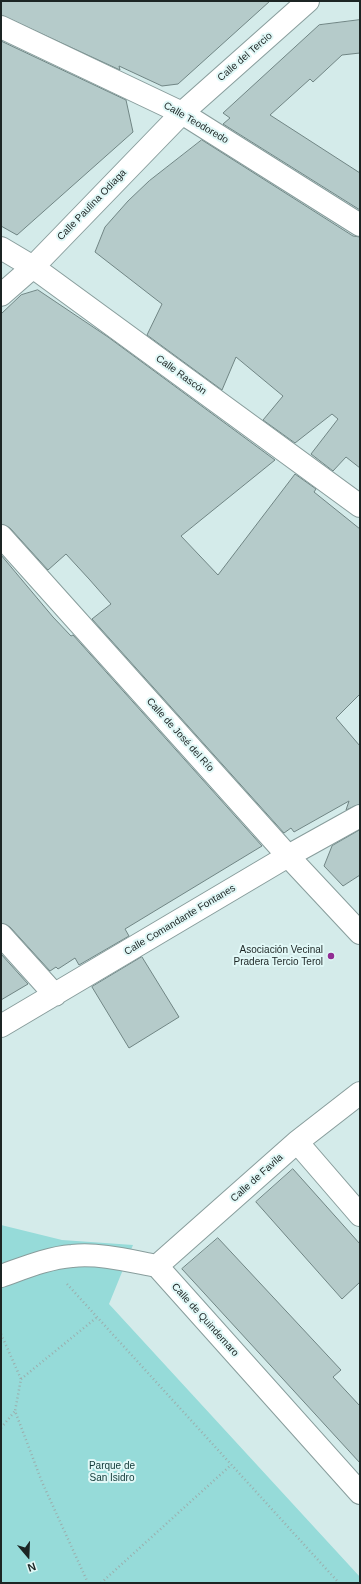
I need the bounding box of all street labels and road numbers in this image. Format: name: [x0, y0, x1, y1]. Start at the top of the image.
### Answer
street label: Calle del Tercio: [215, 30, 275, 84]
street label: Calle Teodoredo: [161, 100, 231, 146]
street label: Calle Paulina Odiaga: [55, 167, 129, 243]
street label: Calle Rascón: [153, 353, 209, 397]
street label: Calle de José del Río: [144, 696, 216, 774]
street label: Calle Comandante Fontanes: [122, 882, 238, 958]
street label: Calle de Favila: [228, 1151, 286, 1205]
street label: Calle de Quindemaro: [169, 1281, 241, 1359]

